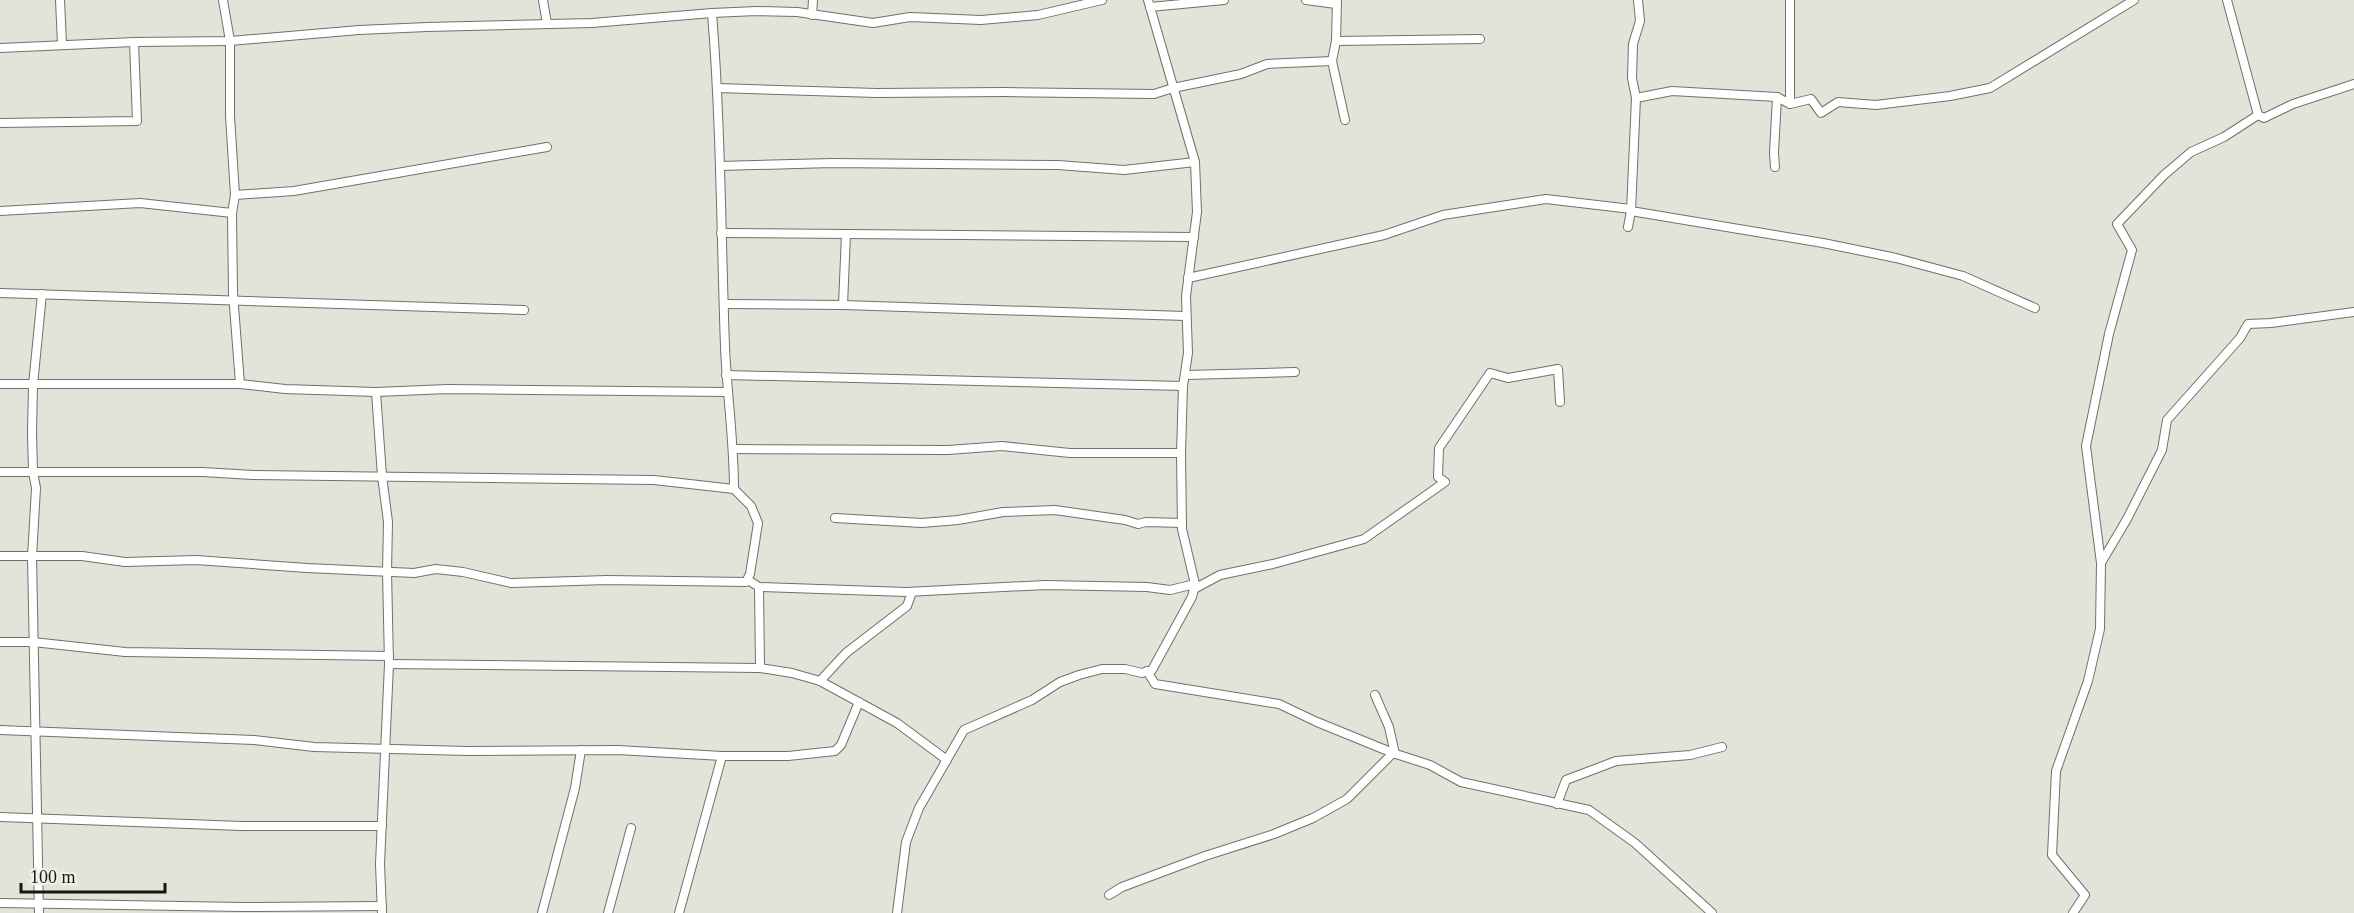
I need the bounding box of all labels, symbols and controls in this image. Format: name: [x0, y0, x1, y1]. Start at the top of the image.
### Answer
scale bar: [21, 856, 165, 894]
text: 100 m: [30, 867, 76, 887]

